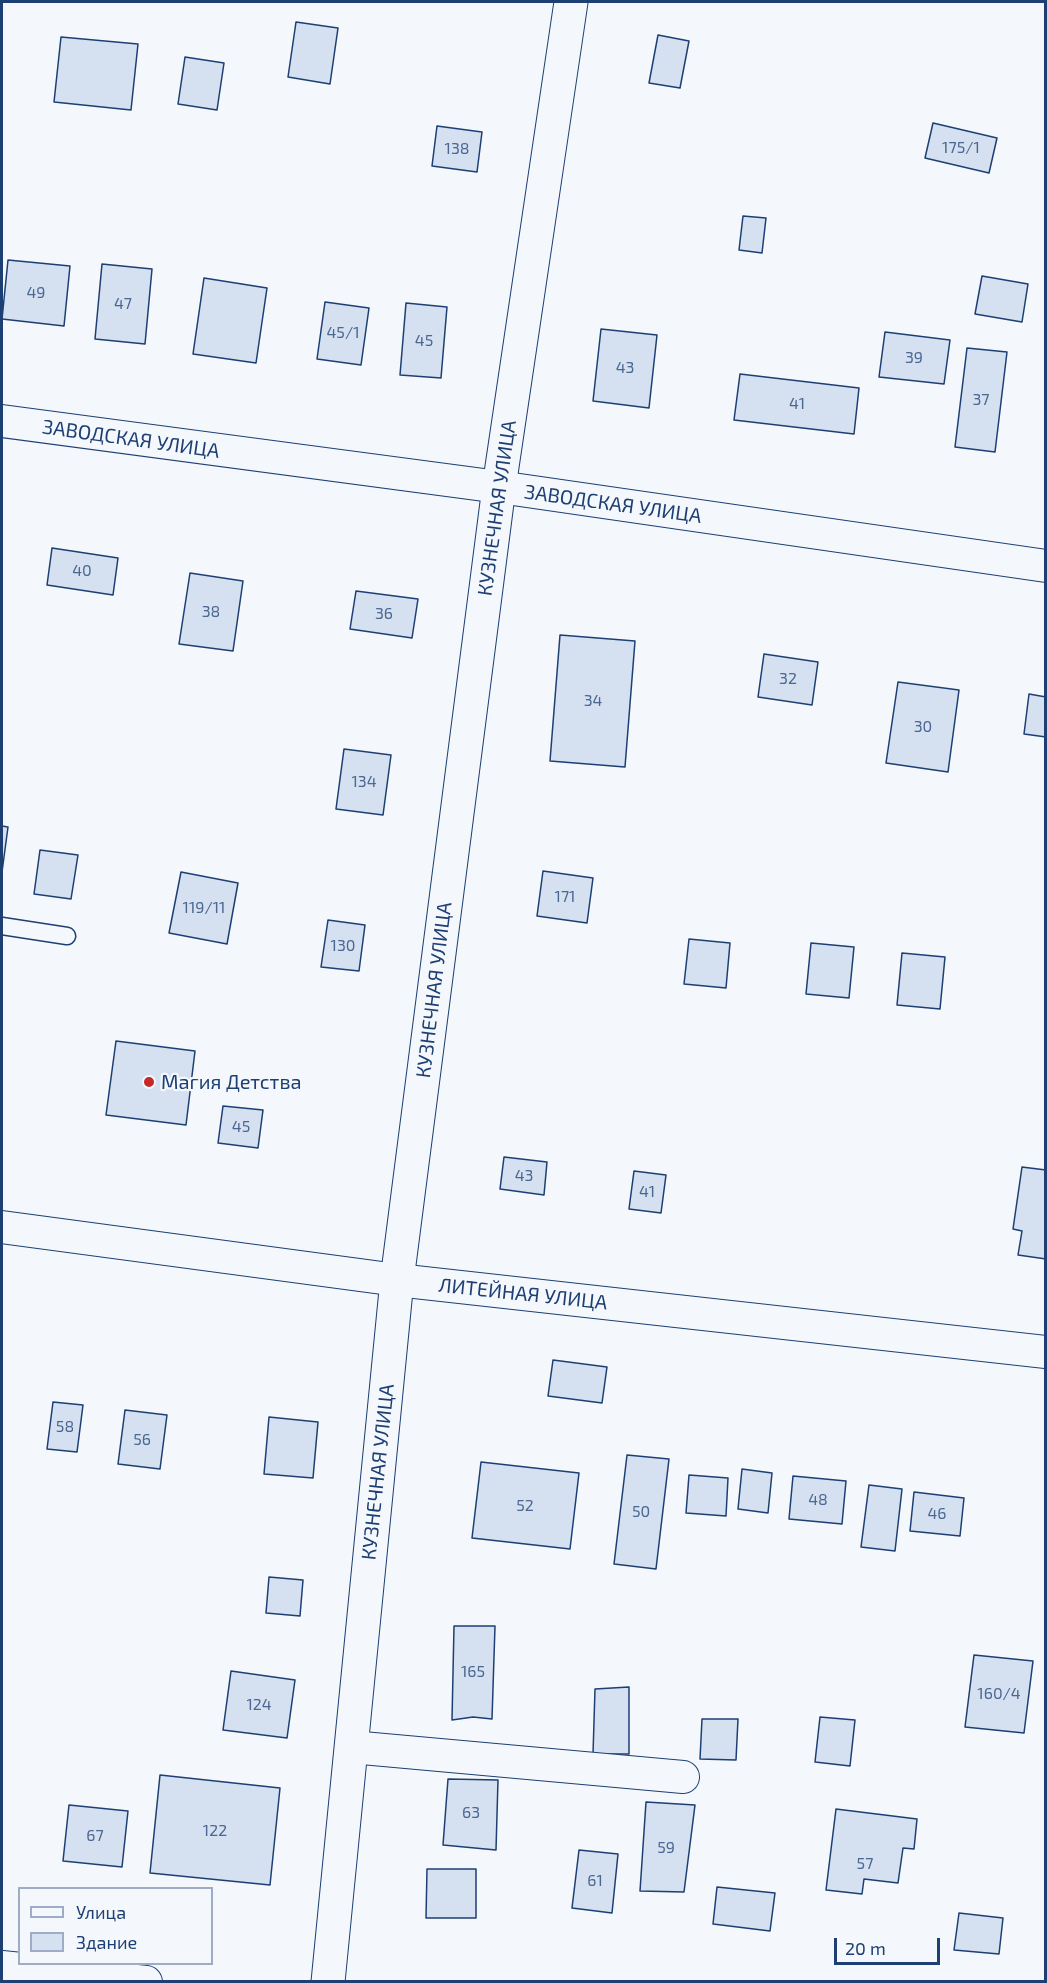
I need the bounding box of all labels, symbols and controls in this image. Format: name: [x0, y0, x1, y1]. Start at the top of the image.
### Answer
house number: 175/1: [942, 138, 980, 158]
house number: 138: [445, 139, 469, 159]
house number: 49: [27, 283, 45, 303]
house number: 47: [114, 294, 132, 314]
house number: 45/1: [326, 323, 360, 343]
house number: 45: [415, 331, 433, 351]
house number: 39: [905, 348, 923, 368]
house number: 43: [616, 358, 634, 378]
house number: 37: [972, 390, 990, 410]
house number: 41: [789, 394, 805, 414]
street label: ЗАВОДСКАЯ УЛИЦА: [41, 415, 221, 463]
street label: КУЗНЕЧНАЯ УЛИЦА: [473, 419, 521, 597]
street label: ЗАВОДСКАЯ УЛИЦА: [523, 480, 703, 528]
house number: 40: [72, 561, 92, 581]
house number: 38: [202, 602, 220, 622]
house number: 36: [375, 604, 393, 624]
house number: 32: [779, 669, 797, 689]
house number: 34: [584, 691, 602, 711]
house number: 30: [914, 717, 932, 737]
house number: 134: [351, 772, 377, 792]
house number: 171: [555, 887, 575, 907]
house number: 119/11: [183, 898, 225, 918]
street label: КУЗНЕЧНАЯ УЛИЦА: [411, 901, 457, 1079]
house number: 130: [331, 936, 355, 956]
place label: Магия Детства: [161, 1070, 302, 1094]
marker: Магия Детства: [142, 1075, 156, 1089]
house number: 45: [232, 1117, 250, 1137]
house number: 43: [515, 1166, 533, 1186]
house number: 41: [639, 1182, 655, 1202]
street label: ЛИТЕЙНАЯ УЛИЦА: [437, 1273, 609, 1315]
street label: КУЗНЕЧНАЯ УЛИЦА: [357, 1383, 399, 1561]
house number: 58: [56, 1417, 74, 1437]
house number: 56: [133, 1430, 151, 1450]
house number: 48: [808, 1490, 828, 1510]
house number: 52: [516, 1496, 534, 1516]
house number: 50: [632, 1502, 650, 1522]
house number: 46: [928, 1504, 946, 1524]
house number: 165: [461, 1662, 485, 1682]
house number: 160/4: [977, 1684, 1021, 1704]
house number: 124: [246, 1695, 272, 1715]
house number: 63: [462, 1803, 480, 1823]
house number: 122: [203, 1821, 227, 1841]
house number: 67: [86, 1826, 104, 1846]
house number: 59: [657, 1838, 675, 1858]
house number: 57: [857, 1854, 873, 1874]
house number: 61: [587, 1871, 603, 1891]
legend: [18, 1887, 213, 1965]
text: Улица: [76, 1901, 126, 1923]
scale bar: [837, 1926, 944, 1964]
text: Здание: [76, 1931, 137, 1953]
text: 20 m: [845, 1937, 886, 1959]

